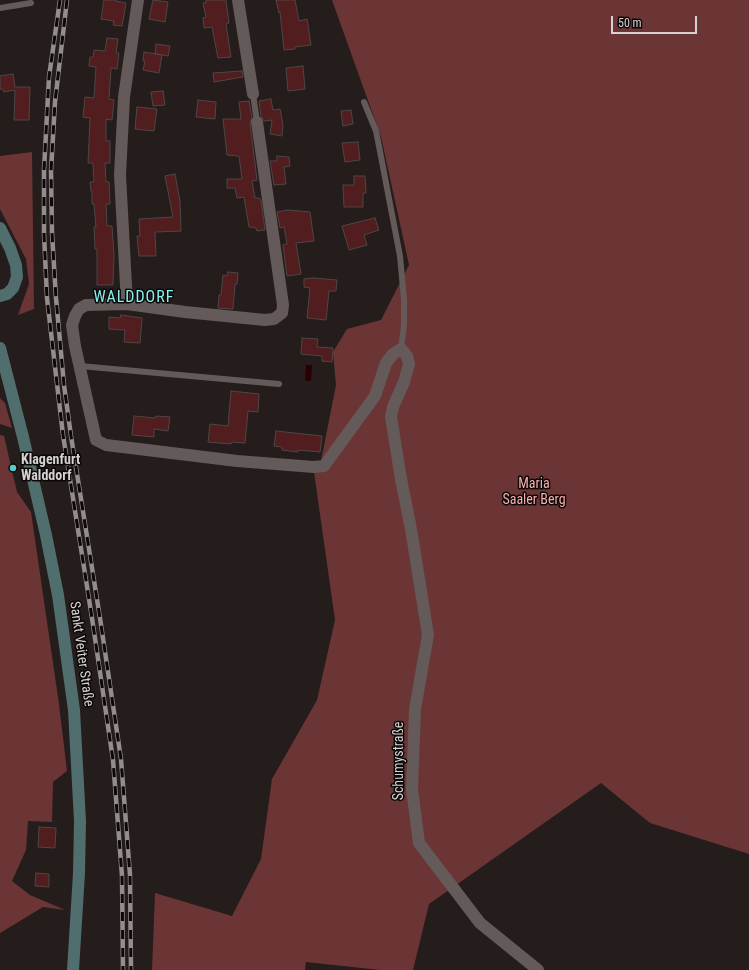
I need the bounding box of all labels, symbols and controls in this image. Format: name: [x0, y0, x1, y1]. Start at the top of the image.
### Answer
scale bar: [613, 8, 699, 34]
text: 50 m: [618, 16, 642, 30]
district label: WALDDORF: [94, 288, 174, 308]
place label: Klagenfurt Walddorf: [21, 452, 80, 484]
marker: Klagenfurt Walddorf: [8, 463, 18, 473]
park label: Maria Saaler Berg: [502, 476, 566, 508]
street label: Sankt Veiter Straße: [65, 600, 97, 708]
street label: Schumystraße: [391, 722, 407, 800]

